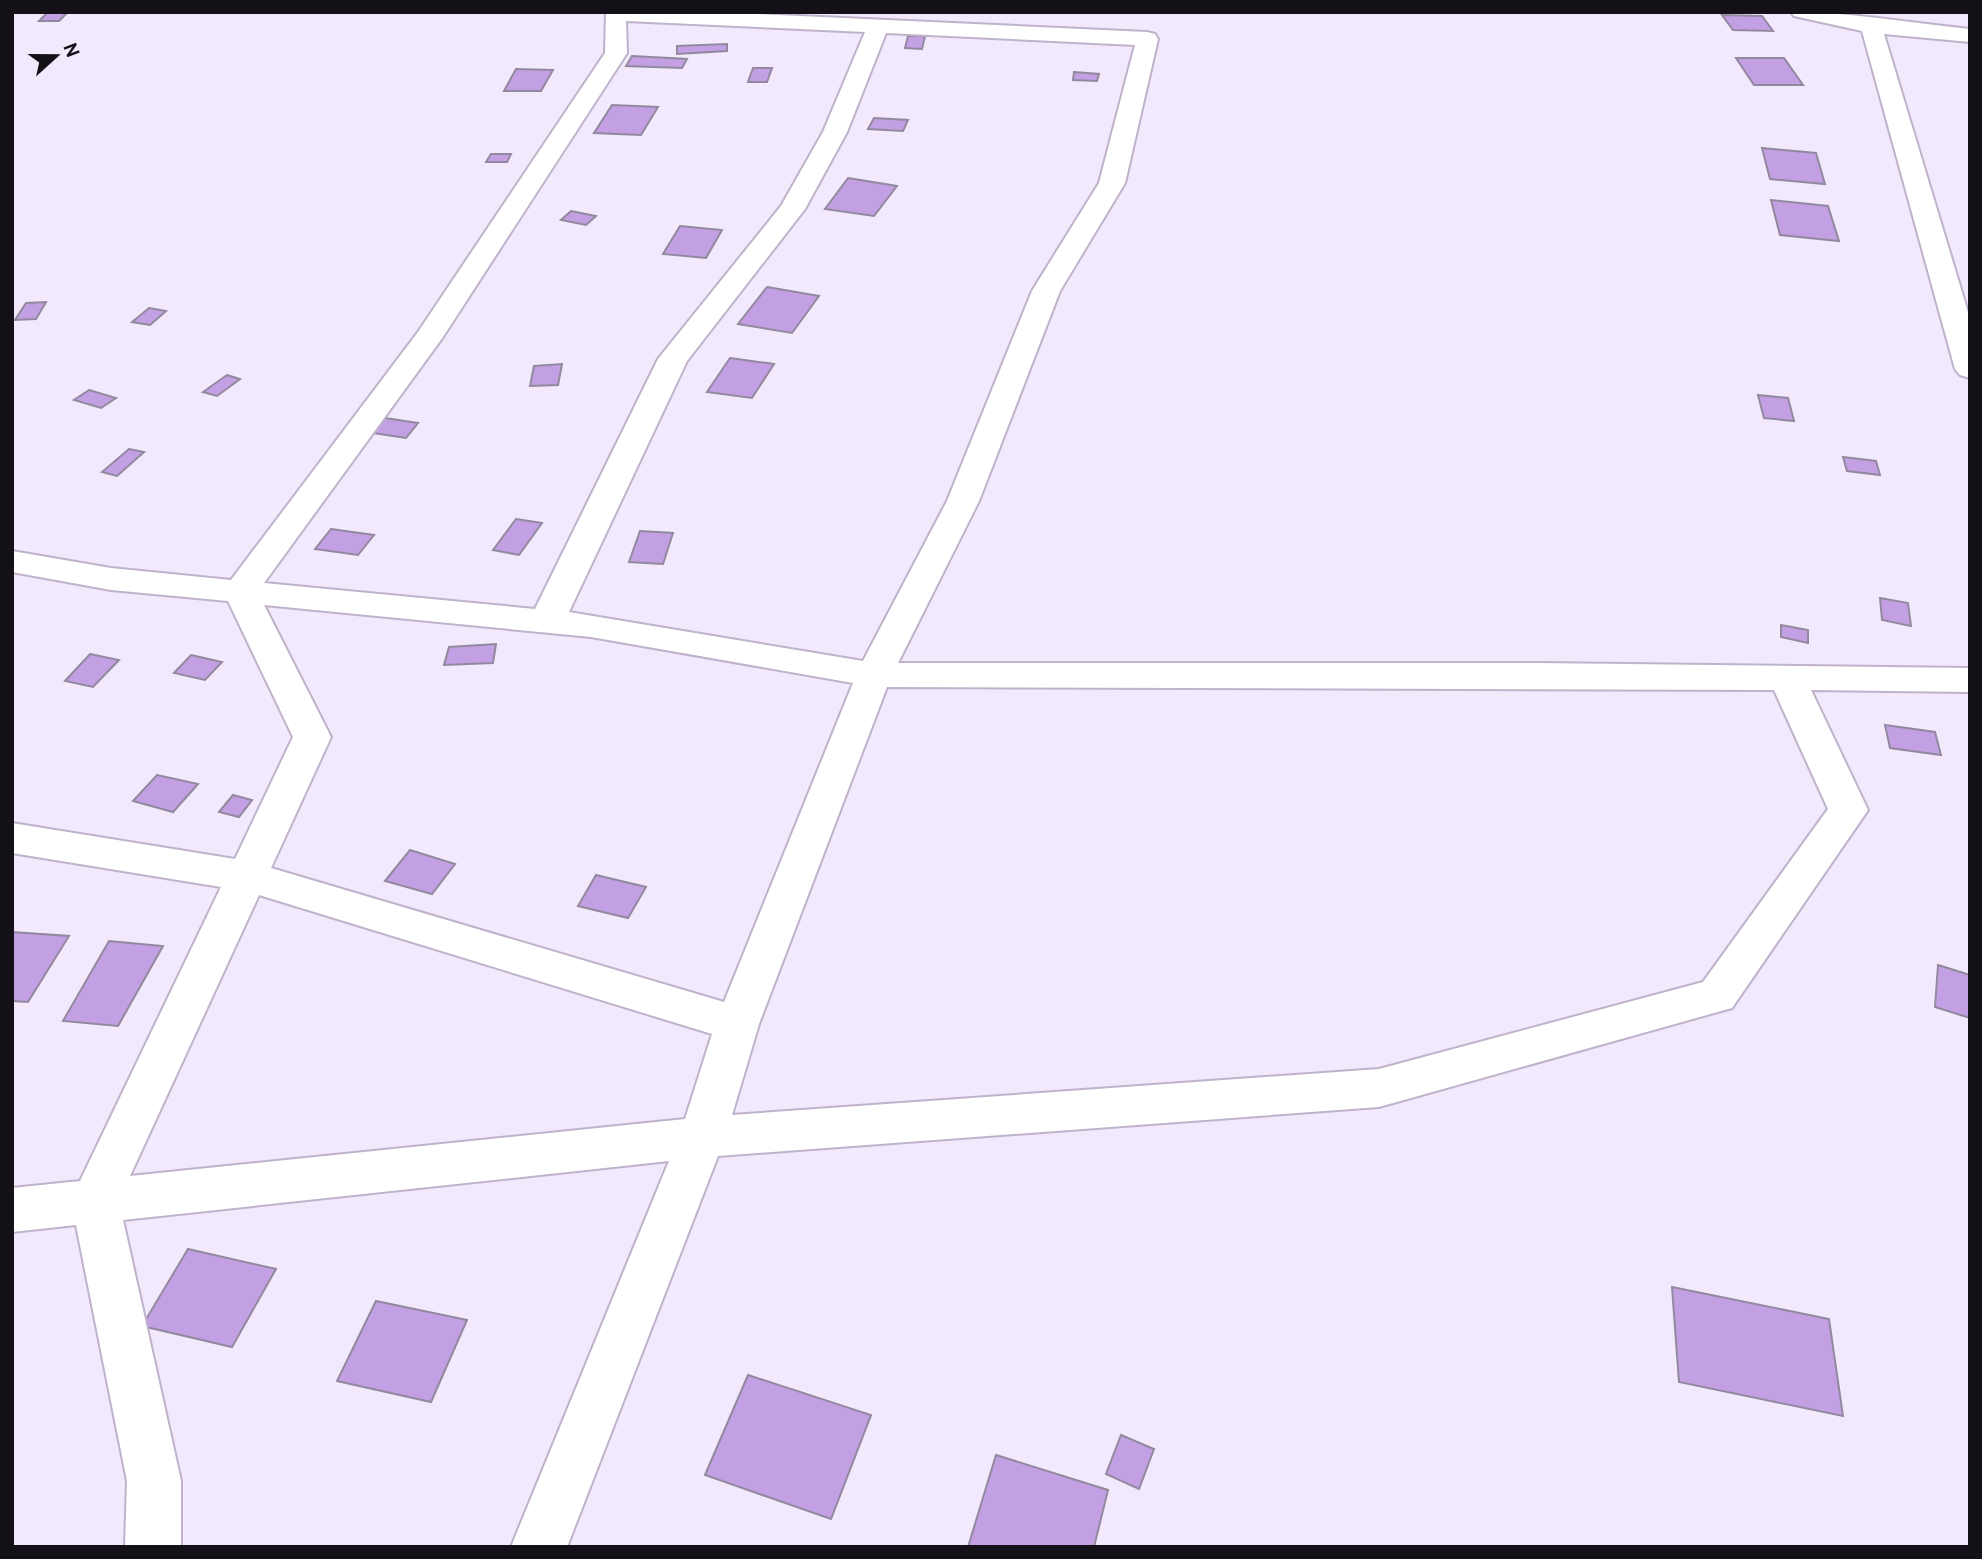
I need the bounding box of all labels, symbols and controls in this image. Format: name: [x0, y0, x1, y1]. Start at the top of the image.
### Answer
north arrow: [21, 21, 91, 91]
text: N: [56, 40, 84, 61]

